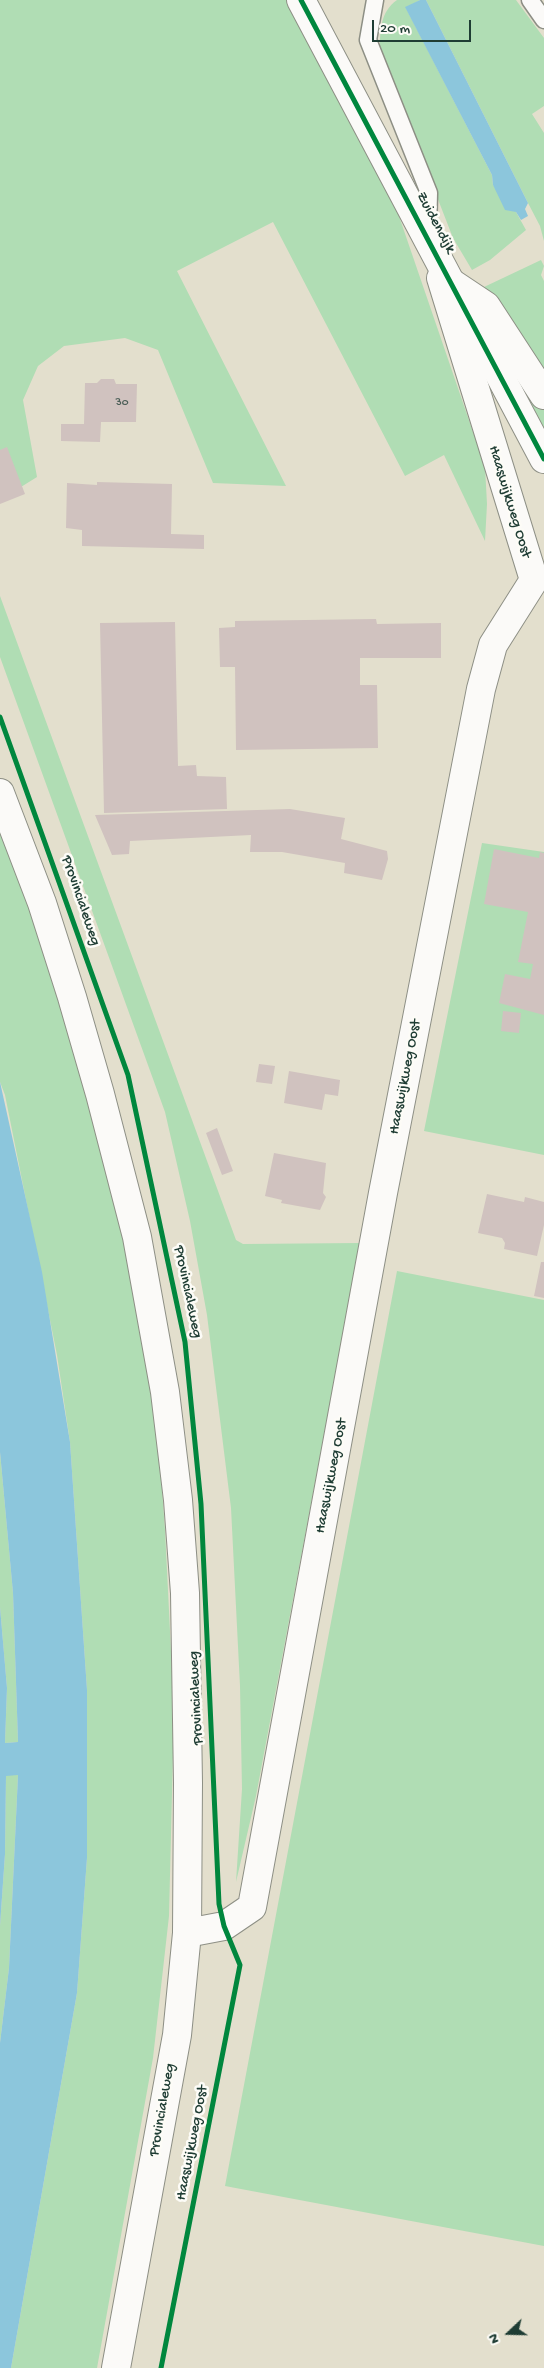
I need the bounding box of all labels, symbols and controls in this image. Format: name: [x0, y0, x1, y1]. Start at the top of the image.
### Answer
scale bar: [374, 10, 473, 42]
text: 20 m: [380, 20, 410, 38]
street label: Zuidendijk: [411, 189, 459, 257]
house number: 30: [115, 396, 129, 410]
street label: Haaswijkweg Oost: [483, 444, 535, 560]
street label: Provincialeweg: [56, 854, 104, 948]
street label: Haaswijkweg Oost: [386, 1018, 426, 1136]
street label: Provincialeweg: [168, 1244, 206, 1340]
street label: Haaswijkweg Oost: [312, 1417, 352, 1535]
street label: Provincialeweg: [186, 1651, 208, 1745]
street label: Provincialeweg: [146, 2062, 180, 2158]
street label: Haaswijkweg Oost: [173, 2084, 213, 2202]
north arrow: [484, 2308, 534, 2358]
text: N: [485, 2331, 504, 2346]

